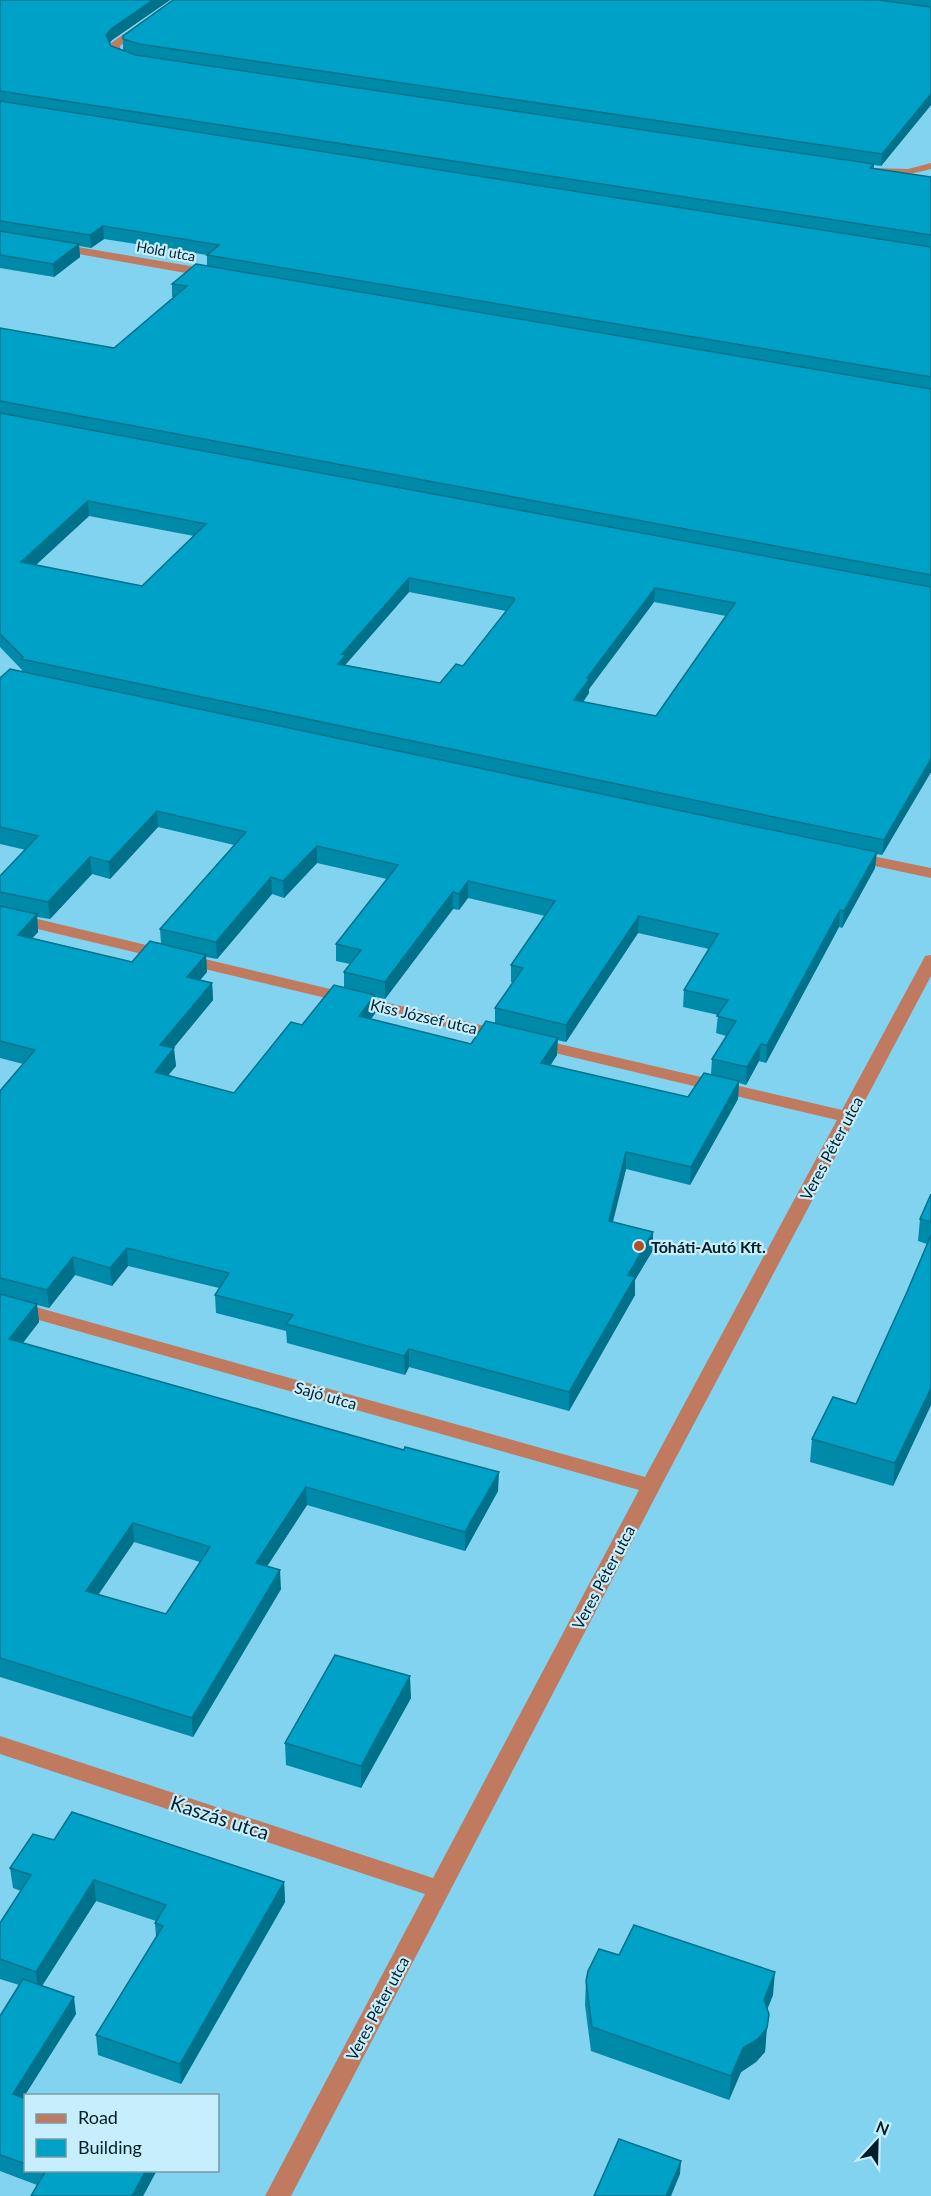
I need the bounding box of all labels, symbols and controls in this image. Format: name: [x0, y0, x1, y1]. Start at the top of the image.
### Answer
street label: Hold utca: [135, 237, 197, 265]
street label: Kiss József utca: [369, 994, 479, 1038]
street label: Veres Péter utca: [796, 1093, 866, 1203]
place label: Tóháti-Autó Kft.: [651, 1237, 766, 1256]
marker: Tóháti-Autó Kft.: [632, 1239, 646, 1253]
street label: Sajó utca: [293, 1377, 359, 1413]
street label: Veres Péter utca: [568, 1522, 638, 1632]
street label: Kaszás utca: [168, 1790, 272, 1844]
street label: Veres Péter utca: [342, 1953, 412, 2063]
legend: [24, 2094, 219, 2172]
text: Road: [78, 2106, 118, 2128]
north arrow: [847, 2112, 907, 2172]
text: N: [874, 2117, 892, 2139]
text: Building: [78, 2136, 142, 2158]

